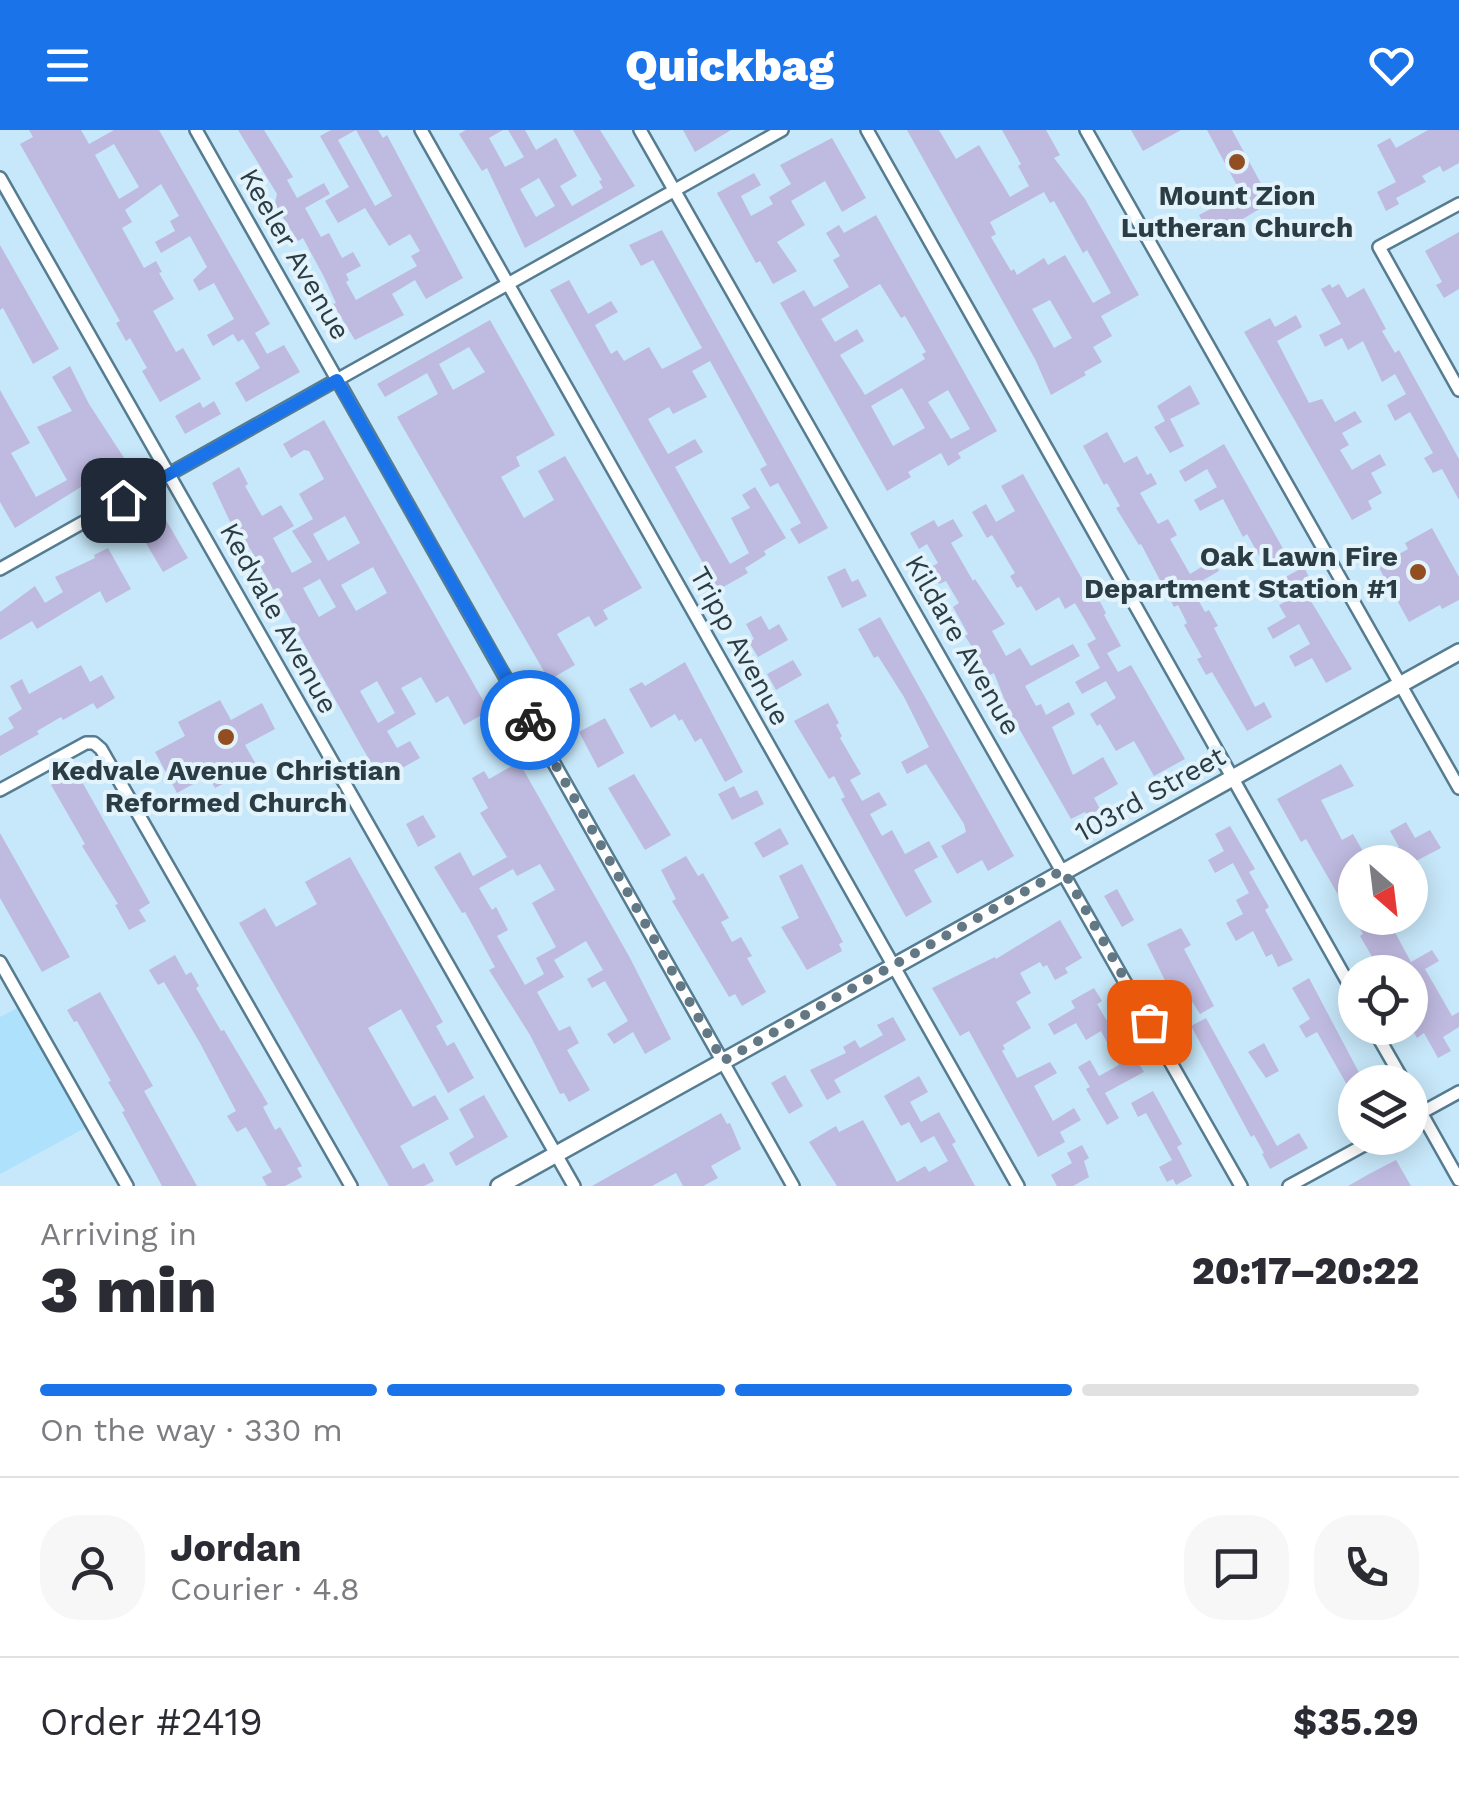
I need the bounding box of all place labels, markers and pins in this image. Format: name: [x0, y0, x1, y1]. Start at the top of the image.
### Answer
marker: Mount Zion Lutheran Church: [1226, 151, 1248, 173]
place label: Mount Zion Lutheran Church: [1121, 179, 1353, 244]
pin: [81, 458, 166, 543]
place label: Oak Lawn Fire Department Station #1: [1084, 540, 1398, 605]
marker: Oak Lawn Fire Department Station #1: [1407, 561, 1429, 583]
marker: Kedvale Avenue Christian Reformed Church: [215, 726, 237, 748]
place label: Kedvale Avenue Christian Reformed Church: [51, 754, 401, 819]
pin: [1107, 980, 1192, 1065]

